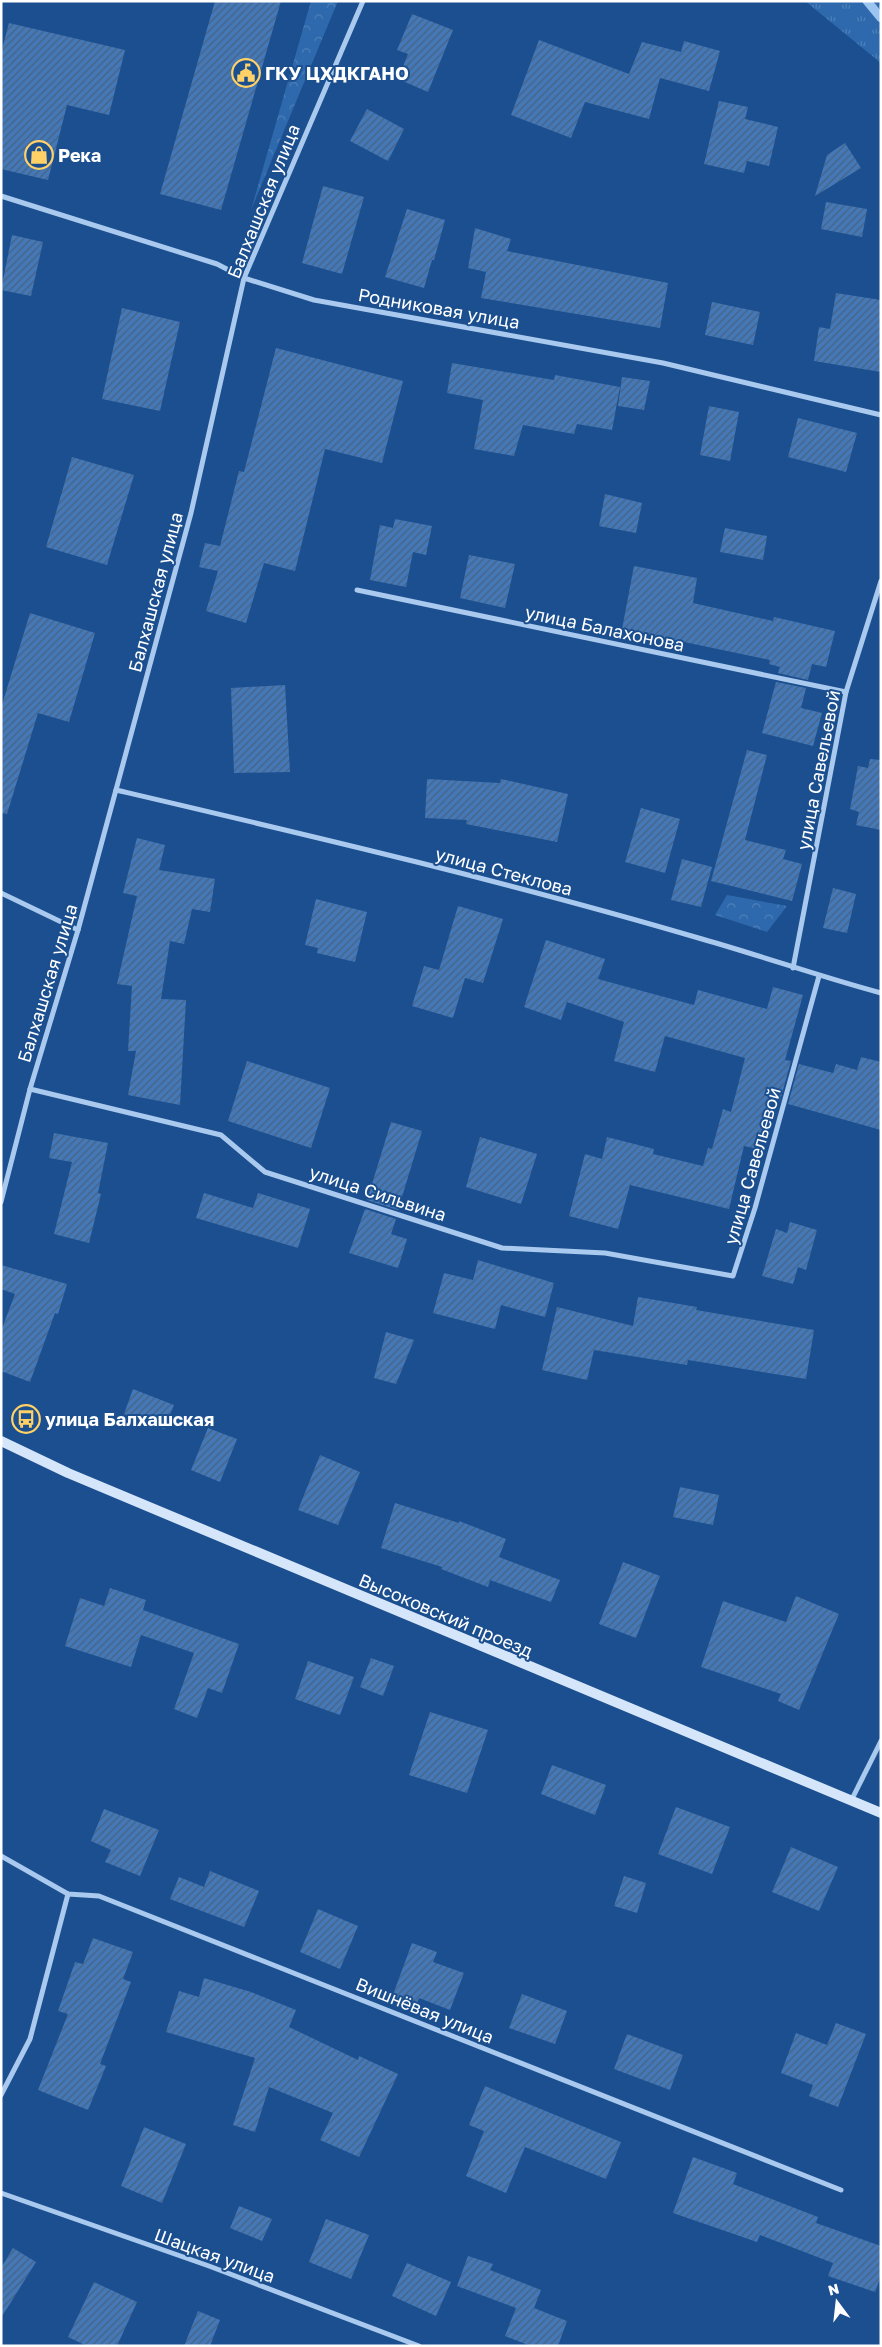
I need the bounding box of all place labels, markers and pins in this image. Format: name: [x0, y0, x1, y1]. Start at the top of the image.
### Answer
public building icon: ГКУ ЦХДКГАНО: [231, 58, 261, 88]
place label: ГКУ ЦХДКГАНО: [265, 62, 409, 84]
shop icon: Река: [24, 140, 54, 170]
place label: Река: [58, 144, 101, 166]
bus stop icon: улица Балхашская: [11, 1404, 41, 1434]
place label: улица Балхашская: [45, 1408, 214, 1430]

